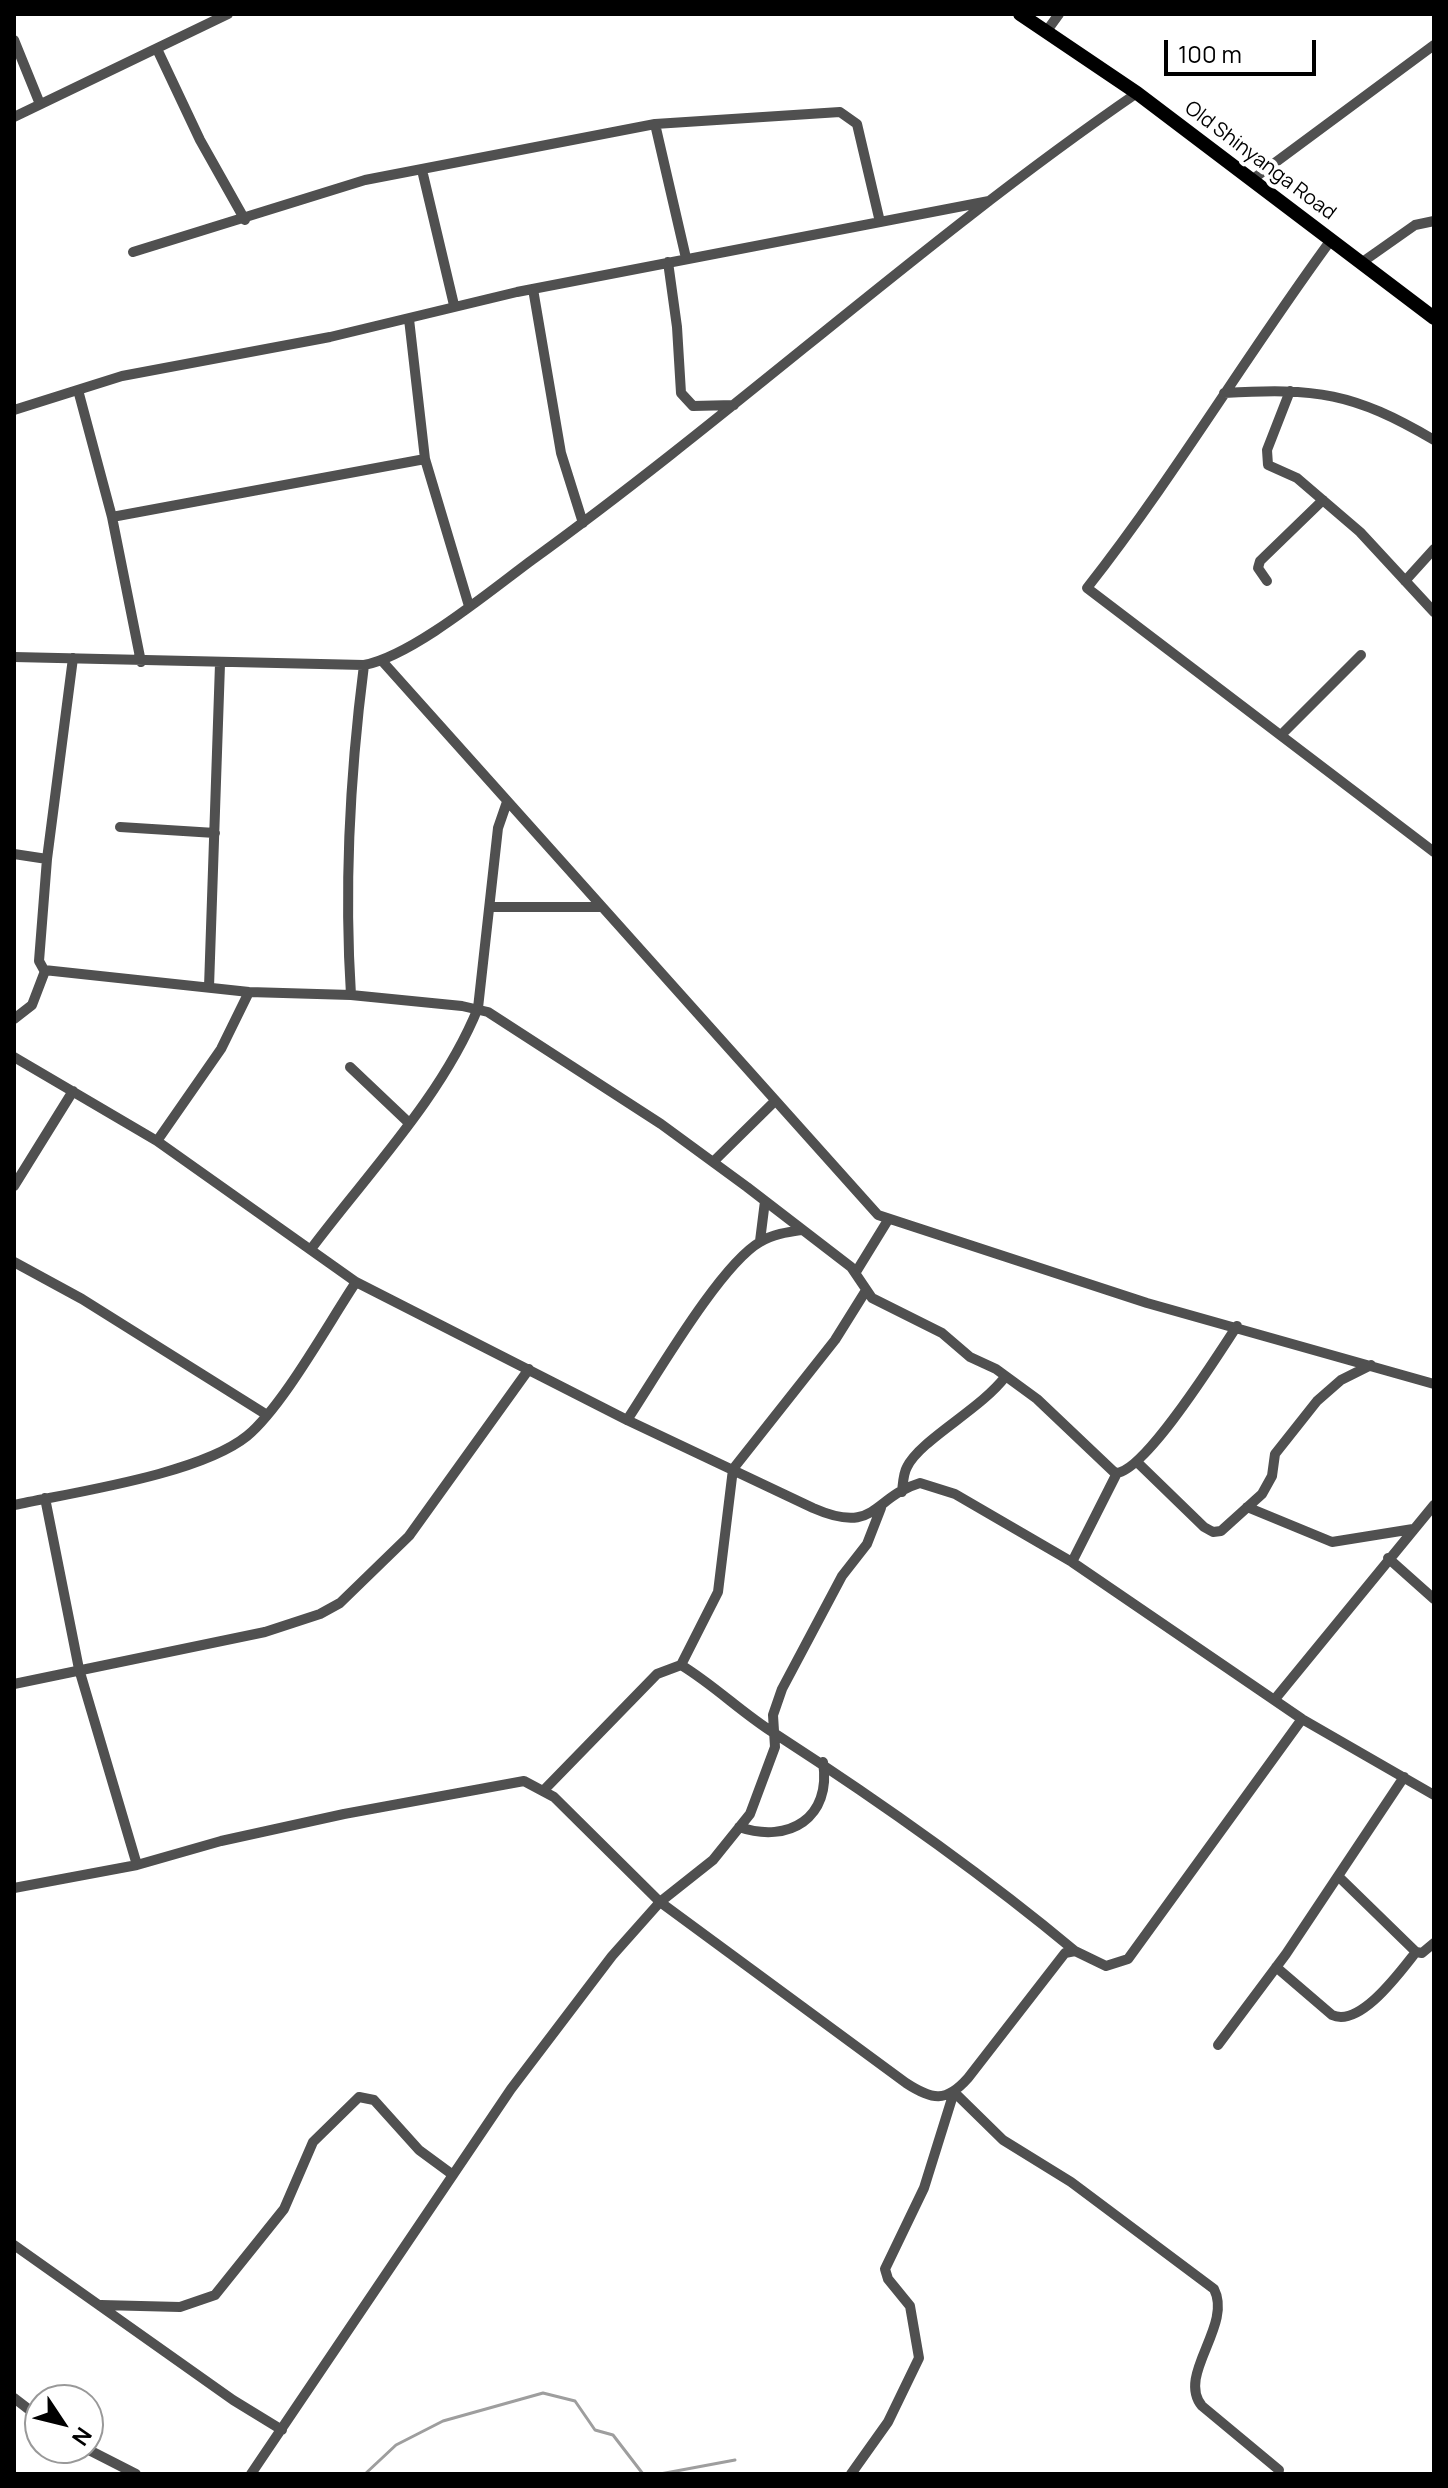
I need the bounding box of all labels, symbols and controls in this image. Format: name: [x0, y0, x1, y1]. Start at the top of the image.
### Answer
scale bar: [1168, 24, 1320, 74]
text: 100 m: [1178, 37, 1242, 70]
street label: Old Shinyanga Road: [1180, 96, 1340, 226]
north arrow: [24, 2384, 104, 2464]
text: N: [65, 2422, 99, 2452]

